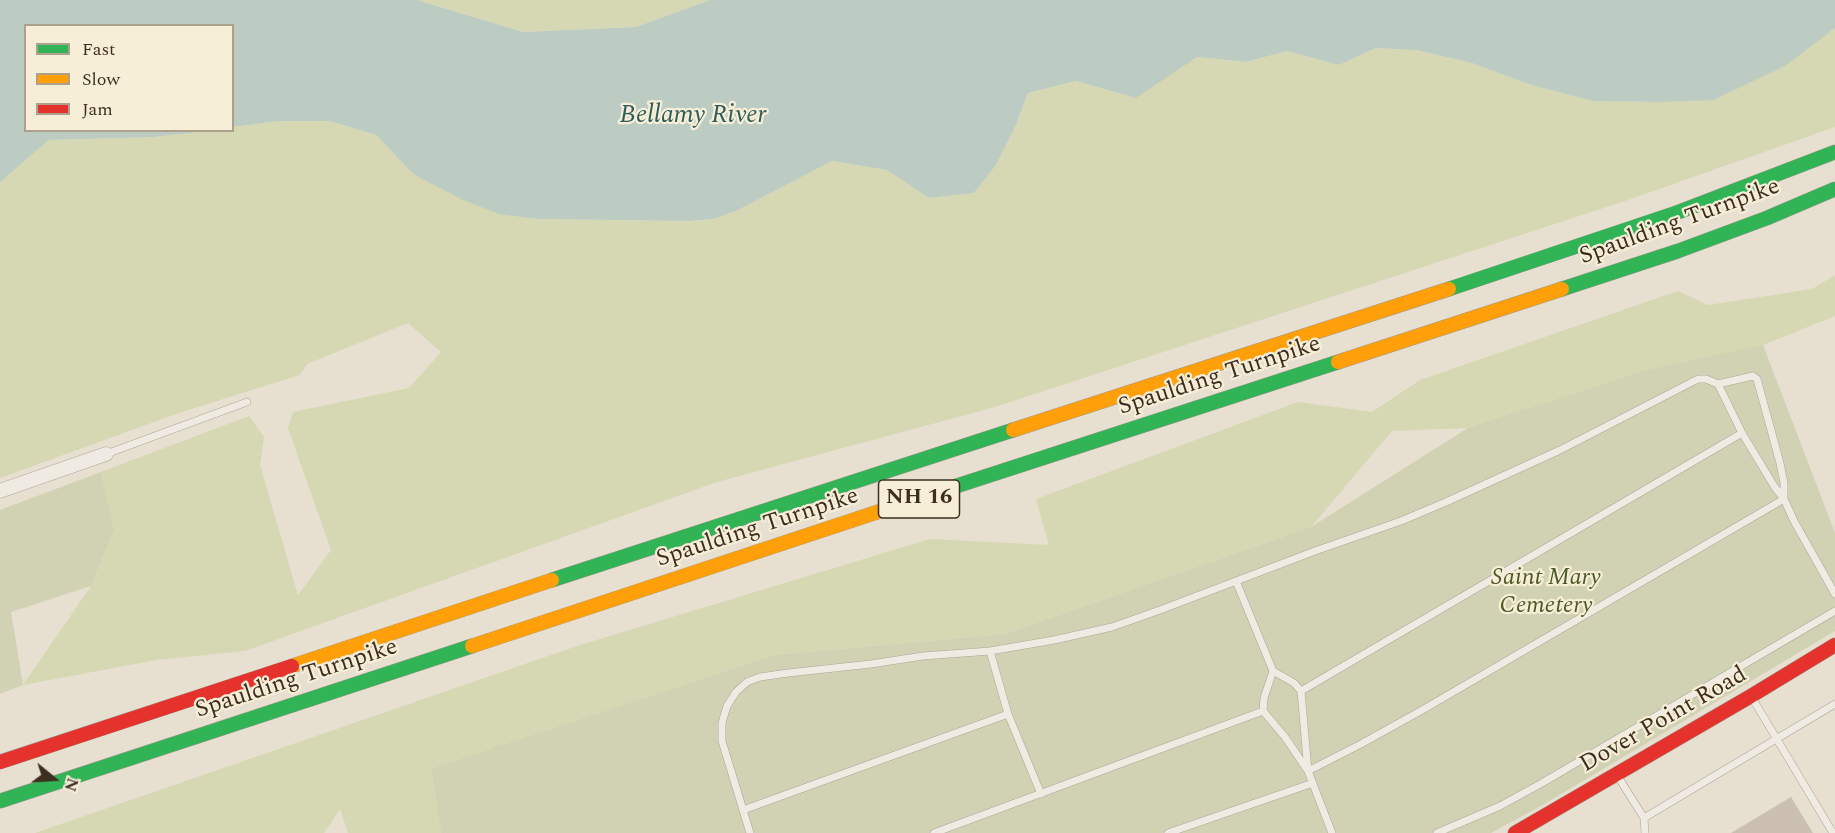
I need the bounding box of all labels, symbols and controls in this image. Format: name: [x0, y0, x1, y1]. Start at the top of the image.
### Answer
legend: [24, 24, 234, 132]
text: Fast: [82, 36, 115, 63]
text: Slow: [82, 66, 120, 93]
text: Jam: [82, 96, 113, 123]
water label: Bellamy River: [619, 101, 767, 133]
street label: Spaulding Turnpike: [1576, 173, 1784, 273]
street label: Spaulding Turnpike: [1115, 331, 1325, 423]
road number: NH 16: [878, 480, 960, 518]
street label: Spaulding Turnpike: [653, 483, 863, 575]
park label: Saint Mary Cemetery: [1491, 565, 1601, 621]
street label: Spaulding Turnpike: [192, 634, 402, 726]
street label: Dover Point Road: [1575, 662, 1753, 780]
north arrow: [24, 749, 84, 809]
text: N: [58, 775, 85, 794]

